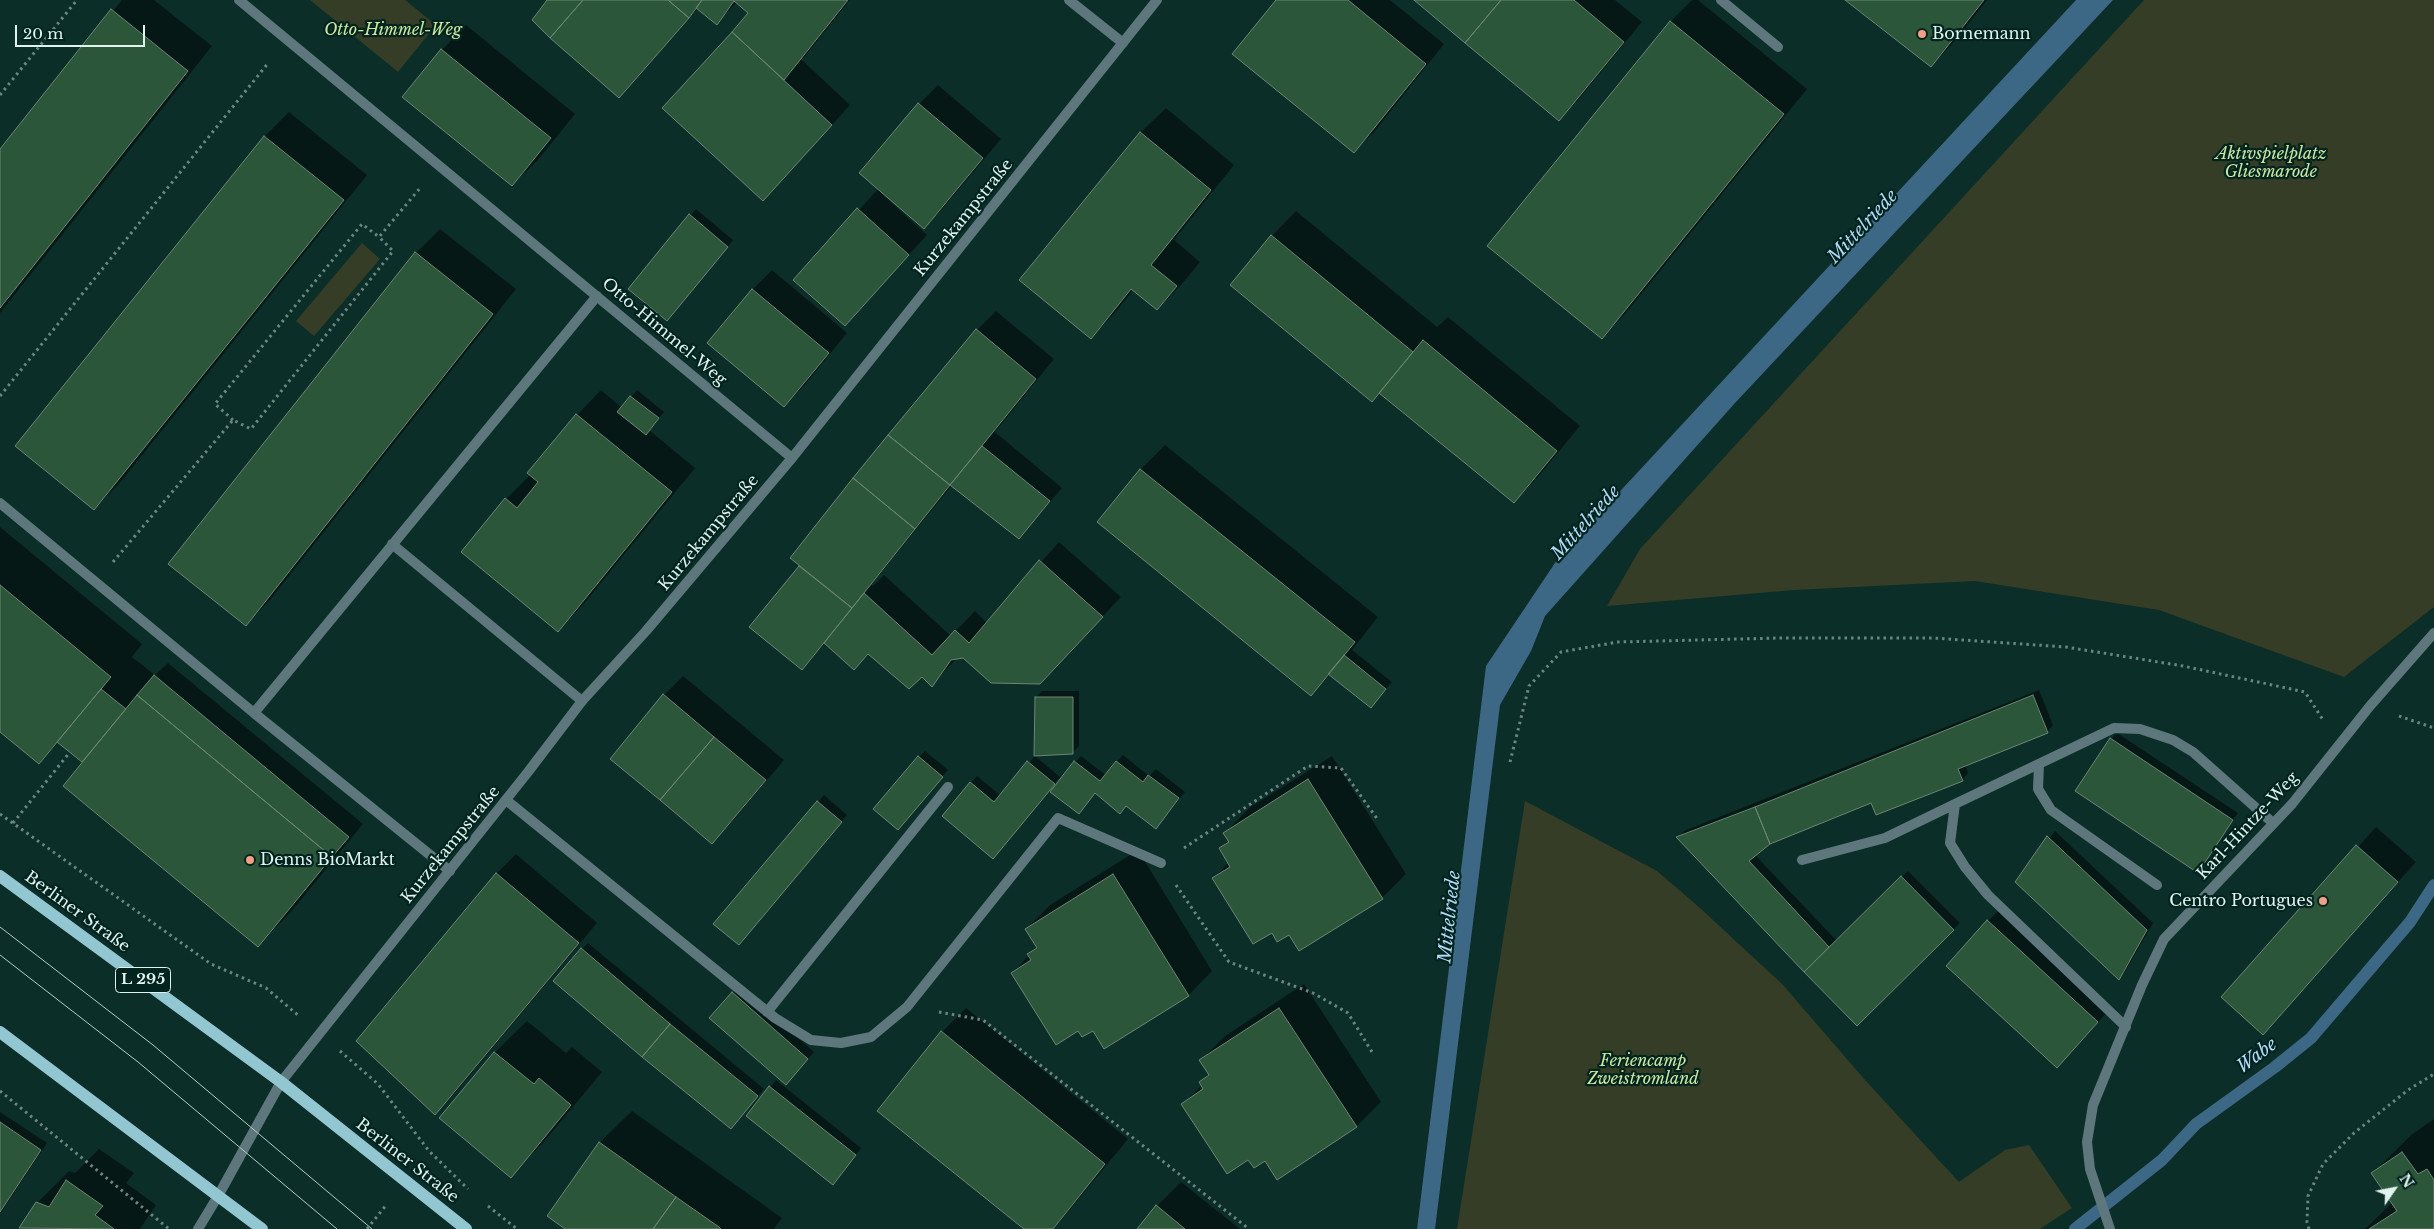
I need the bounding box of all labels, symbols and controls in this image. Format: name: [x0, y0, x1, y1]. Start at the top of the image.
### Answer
scale bar: [18, 15, 148, 47]
park label: Otto-Himmel-Weg: [324, 20, 462, 40]
text: 20 m: [23, 24, 63, 43]
place label: Bornemann: [1932, 24, 2031, 44]
marker: Bornemann: [1916, 28, 1928, 40]
park label: Aktivspielplatz Gliesmarode: [2216, 144, 2326, 182]
street label: Kurzekampstraße: [911, 155, 1017, 281]
water label: Mittelriede: [1823, 186, 1903, 268]
street label: Otto-Himmel-Weg: [598, 274, 730, 390]
street label: Kurzekampstraße: [655, 471, 763, 595]
water label: Mittelriede: [1547, 481, 1625, 565]
street label: Karl-Hintze-Weg: [2193, 768, 2303, 884]
street label: Kurzekampstraße: [398, 782, 504, 908]
place label: Denns BioMarkt: [260, 850, 395, 870]
marker: Denns BioMarkt: [244, 854, 256, 866]
street label: Berliner Straße: [21, 867, 133, 957]
water label: Mittelriede: [1434, 870, 1466, 964]
place label: Centro Portugues: [2169, 891, 2313, 911]
marker: Centro Portugues: [2317, 895, 2329, 907]
road number: L 295: [116, 968, 170, 992]
water label: Wabe: [2233, 1034, 2281, 1078]
park label: Feriencamp Zweistromland: [1587, 1051, 1699, 1089]
street label: Berliner Straße: [352, 1115, 462, 1207]
north arrow: [2369, 1164, 2419, 1214]
text: N: [2395, 1170, 2418, 1191]

